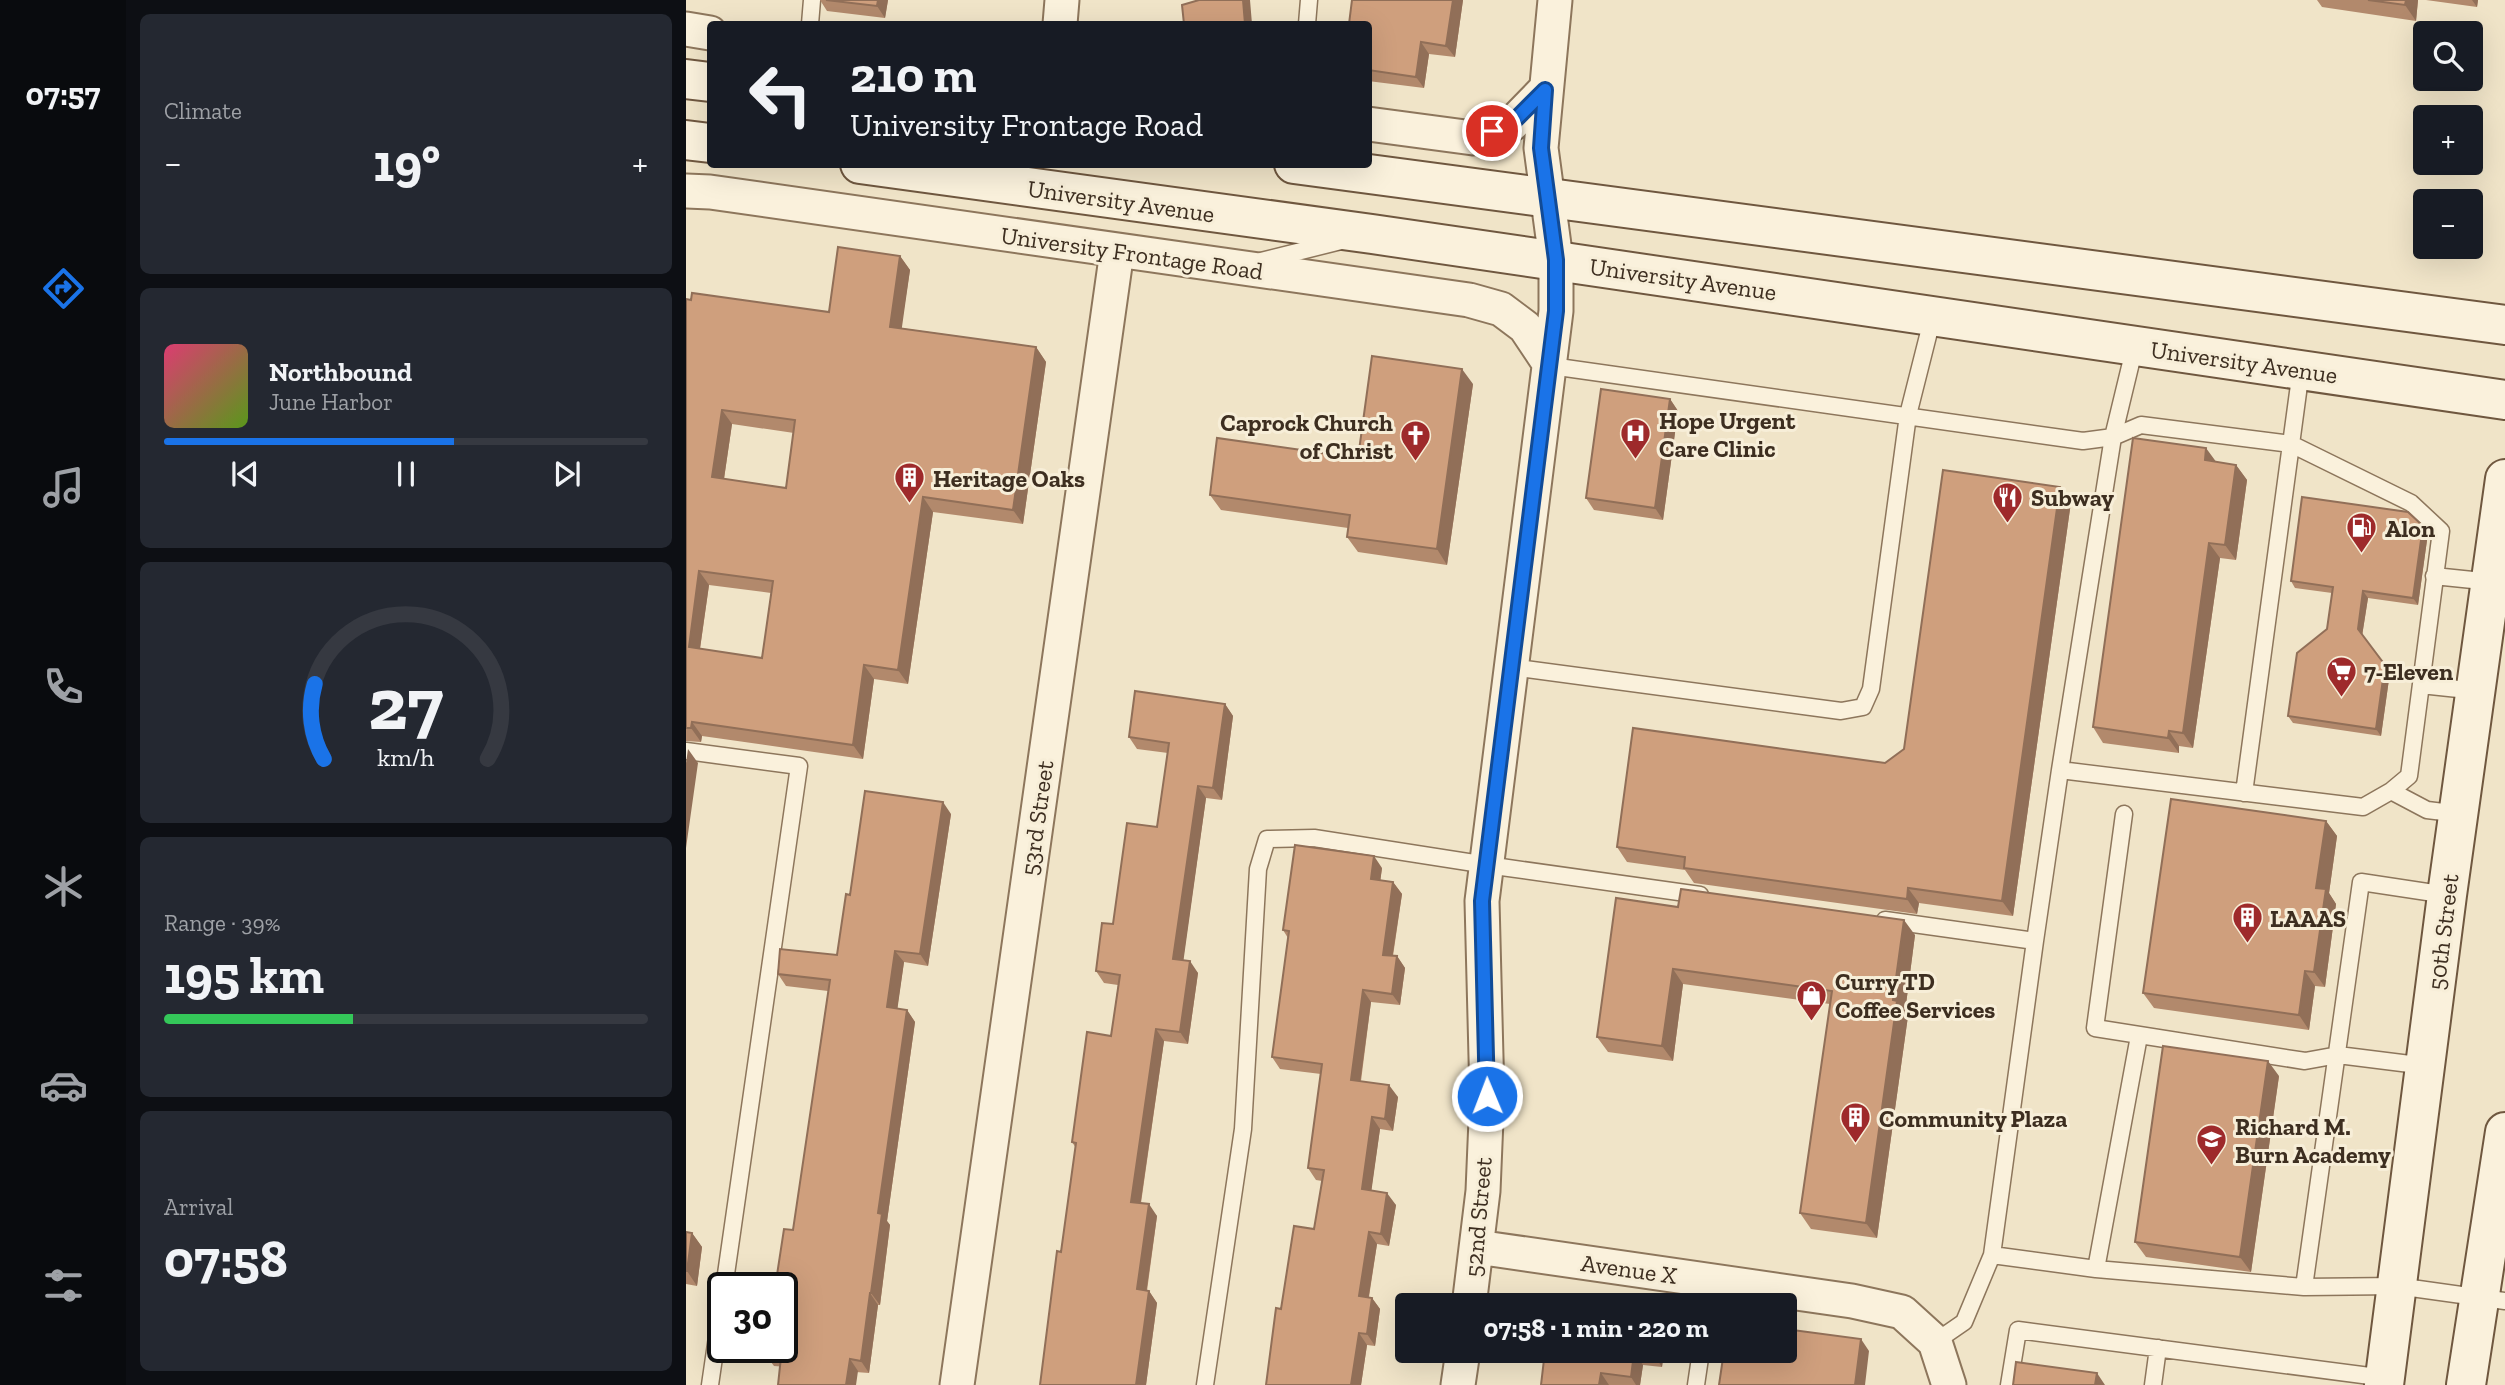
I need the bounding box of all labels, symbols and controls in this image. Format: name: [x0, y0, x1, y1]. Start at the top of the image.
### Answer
map controls: [2413, 21, 2483, 259]
button: search: [2413, 21, 2483, 91]
text: 210 m: [850, 46, 976, 105]
icon: left: [735, 49, 826, 140]
text: 07:57: [26, 75, 100, 113]
text: Climate: [164, 97, 242, 125]
pin: [1462, 101, 1522, 161]
button: +: [2413, 105, 2483, 175]
text: University Frontage Road: [850, 106, 1203, 144]
icon: arrive: [1473, 112, 1511, 150]
text: 19°: [373, 132, 440, 194]
text: −: [164, 140, 182, 186]
text: +: [632, 140, 648, 186]
street label: University Avenue: [1026, 174, 1216, 228]
button: −: [2413, 189, 2483, 259]
street label: University Frontage Road: [999, 220, 1265, 286]
street label: University Avenue: [1588, 252, 1778, 306]
icon: directions: [39, 264, 88, 313]
street label: University Avenue: [2149, 335, 2339, 389]
text: Northbound: [269, 356, 412, 388]
text: June Harbor: [269, 388, 393, 416]
place label: Hope Urgent Care Clinic: [1659, 406, 1796, 463]
place label: Caprock Church of Christ: [1220, 408, 1393, 465]
hospital icon: Hope Urgent Care Clinic: [1619, 417, 1653, 461]
church icon: Caprock Church of Christ: [1399, 419, 1433, 463]
icon: previous: [226, 455, 264, 493]
icon: pause: [387, 455, 425, 493]
icon: next: [548, 455, 586, 493]
building icon: Heritage Oaks: [893, 461, 927, 505]
icon: music: [39, 463, 88, 512]
place label: Heritage Oaks: [933, 464, 1085, 493]
restaurant icon: Subway: [1991, 480, 2025, 524]
place label: Subway: [2031, 483, 2114, 512]
fuel station icon: Alon: [2345, 511, 2379, 555]
place label: Alon: [2385, 514, 2435, 543]
supermarket icon: 7-Eleven: [2324, 654, 2358, 698]
place label: 7-Eleven: [2364, 657, 2453, 686]
text: 27: [368, 660, 444, 748]
icon: phone: [39, 662, 88, 711]
text: km/h: [377, 741, 435, 771]
street label: 53rd Street: [1015, 758, 1059, 877]
icon: climate: [39, 862, 88, 911]
street label: 50th Street: [2421, 872, 2465, 992]
building icon: LAAAS: [2230, 901, 2264, 945]
place label: LAAAS: [2270, 904, 2346, 933]
text: Range · 39%: [164, 909, 281, 937]
text: 195 km: [164, 944, 324, 1006]
place label: Curry TD Coffee Services: [1835, 967, 1995, 1024]
shop icon: Curry TD Coffee Services: [1795, 978, 1829, 1022]
position arrow: [1450, 1059, 1524, 1133]
icon: car: [39, 1061, 88, 1110]
building icon: Community Plaza: [1839, 1101, 1873, 1145]
place label: Community Plaza: [1879, 1104, 2067, 1133]
place label: Richard M. Burn Academy: [2235, 1112, 2391, 1169]
school or university icon: Richard M. Burn Academy: [2195, 1123, 2229, 1167]
street label: 52nd Street: [1458, 1156, 1498, 1278]
text: Arrival: [164, 1193, 233, 1221]
text: 07:58: [164, 1228, 288, 1290]
street label: Avenue X: [1579, 1248, 1679, 1290]
icon: filters: [39, 1261, 88, 1310]
speed limit sign: 30: [707, 1272, 798, 1363]
text: 07:58 · 1 min · 220 m: [1483, 1312, 1709, 1344]

